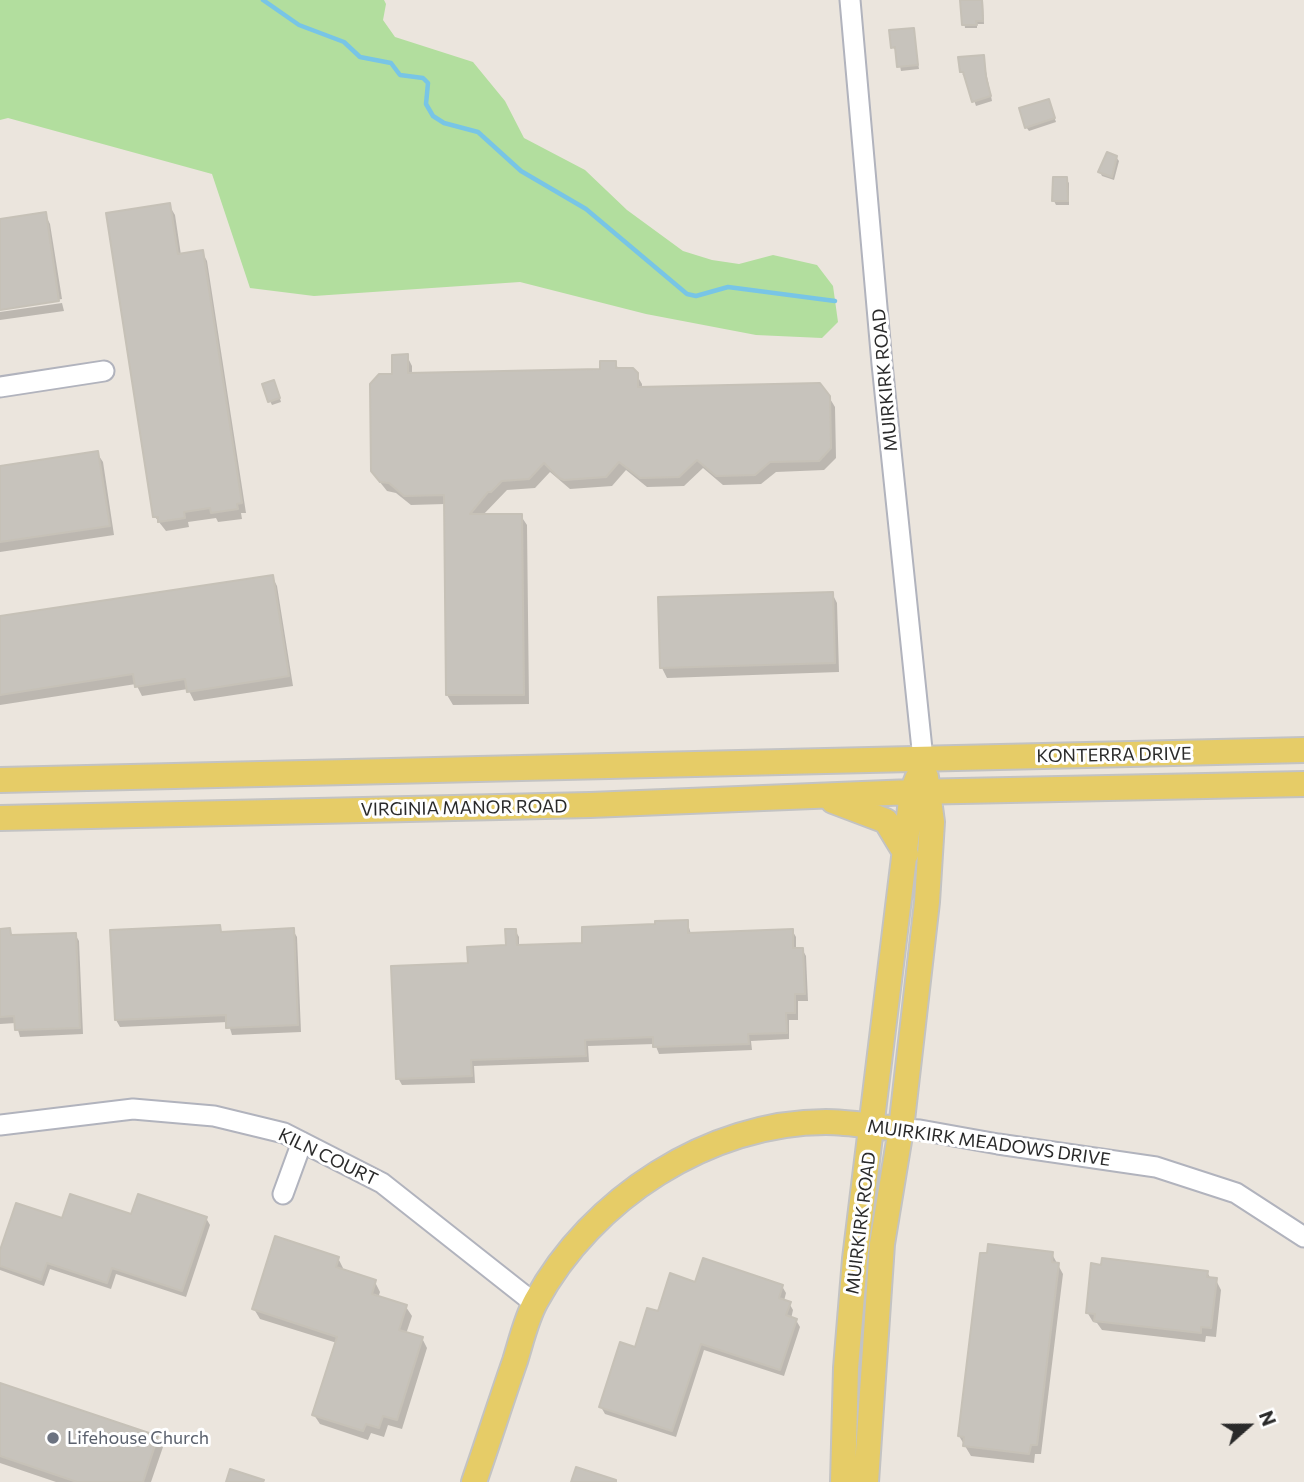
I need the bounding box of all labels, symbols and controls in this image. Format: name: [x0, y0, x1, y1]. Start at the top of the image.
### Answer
street label: MUIRKIRK ROAD: [868, 308, 902, 452]
street label: KONTERRA DRIVE: [1036, 743, 1192, 767]
street label: VIRGINIA MANOR ROAD: [360, 795, 568, 821]
street label: MUIRKIRK MEADOWS DRIVE: [866, 1115, 1112, 1171]
street label: KILN COURT: [275, 1124, 381, 1190]
street label: MUIRKIRK ROAD: [842, 1150, 880, 1296]
north arrow: [1213, 1391, 1283, 1461]
text: N: [1255, 1408, 1281, 1429]
place label: Lifehouse Church: [67, 1427, 209, 1449]
marker: Lifehouse Church: [45, 1430, 61, 1446]

